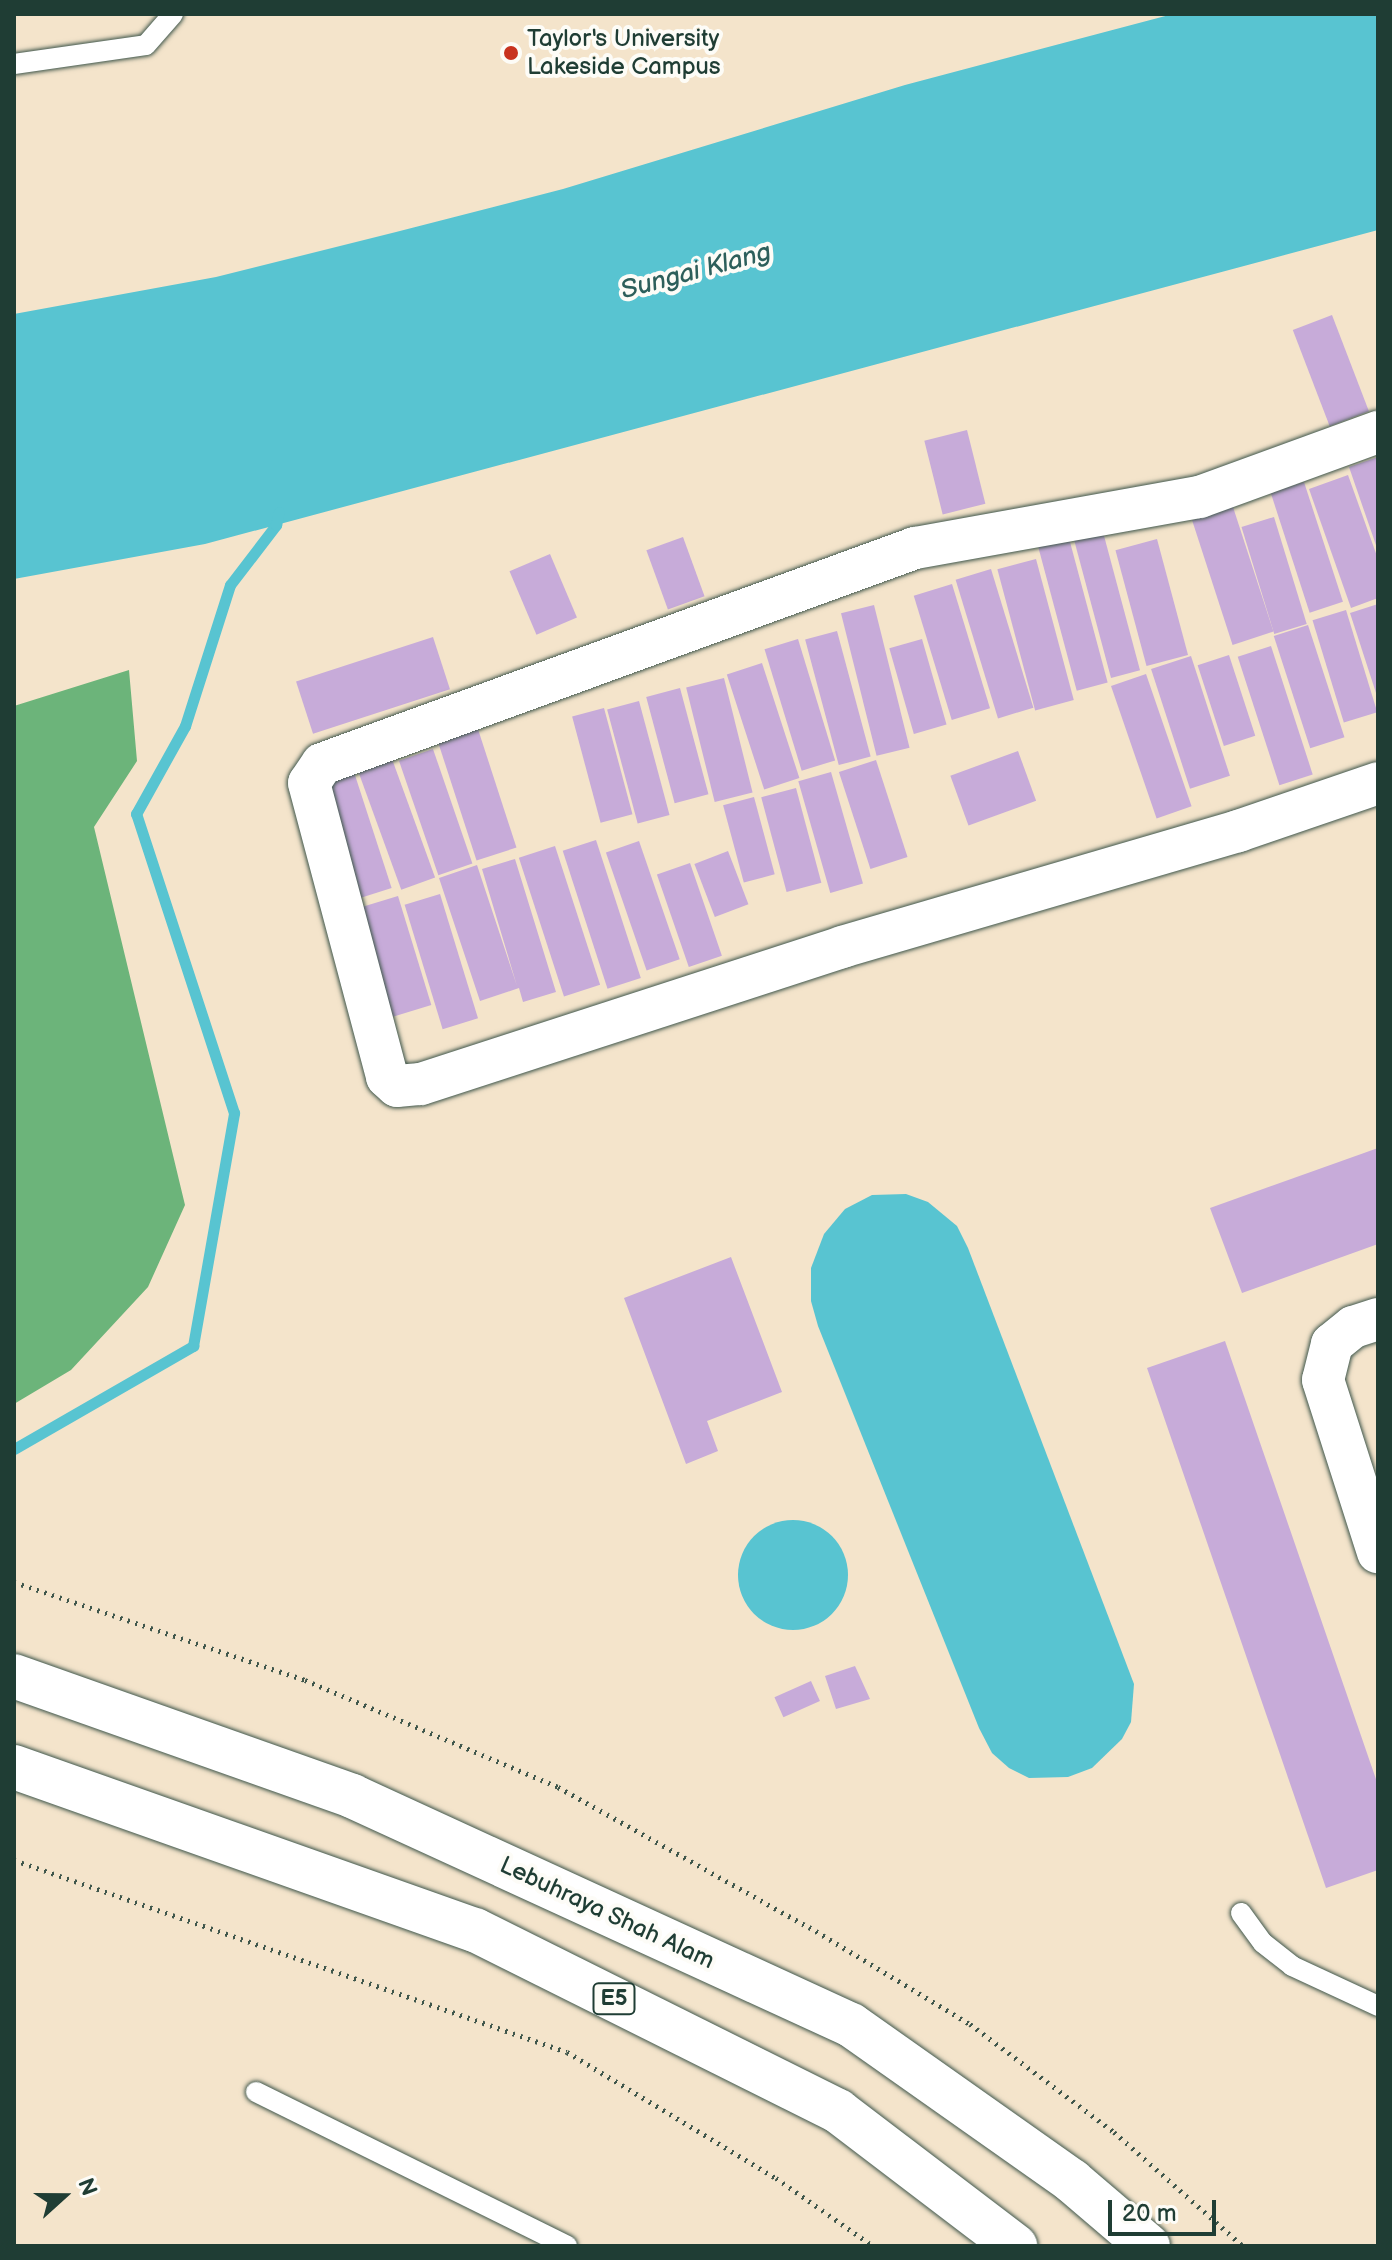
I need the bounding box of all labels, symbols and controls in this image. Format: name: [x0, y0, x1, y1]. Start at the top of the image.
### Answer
place label: Taylor's University Lakeside Campus: [527, 25, 721, 81]
marker: Taylor's University Lakeside Campus: [502, 44, 520, 62]
water label: Sungai Klang: [617, 237, 775, 307]
street label: Lebuhraya Shah Alam: [495, 1851, 719, 1975]
road number: E5: [592, 1981, 636, 2017]
north arrow: [24, 2156, 104, 2236]
text: N: [71, 2175, 102, 2200]
scale bar: [1112, 2184, 1220, 2234]
text: 20 m: [1122, 2199, 1177, 2228]

